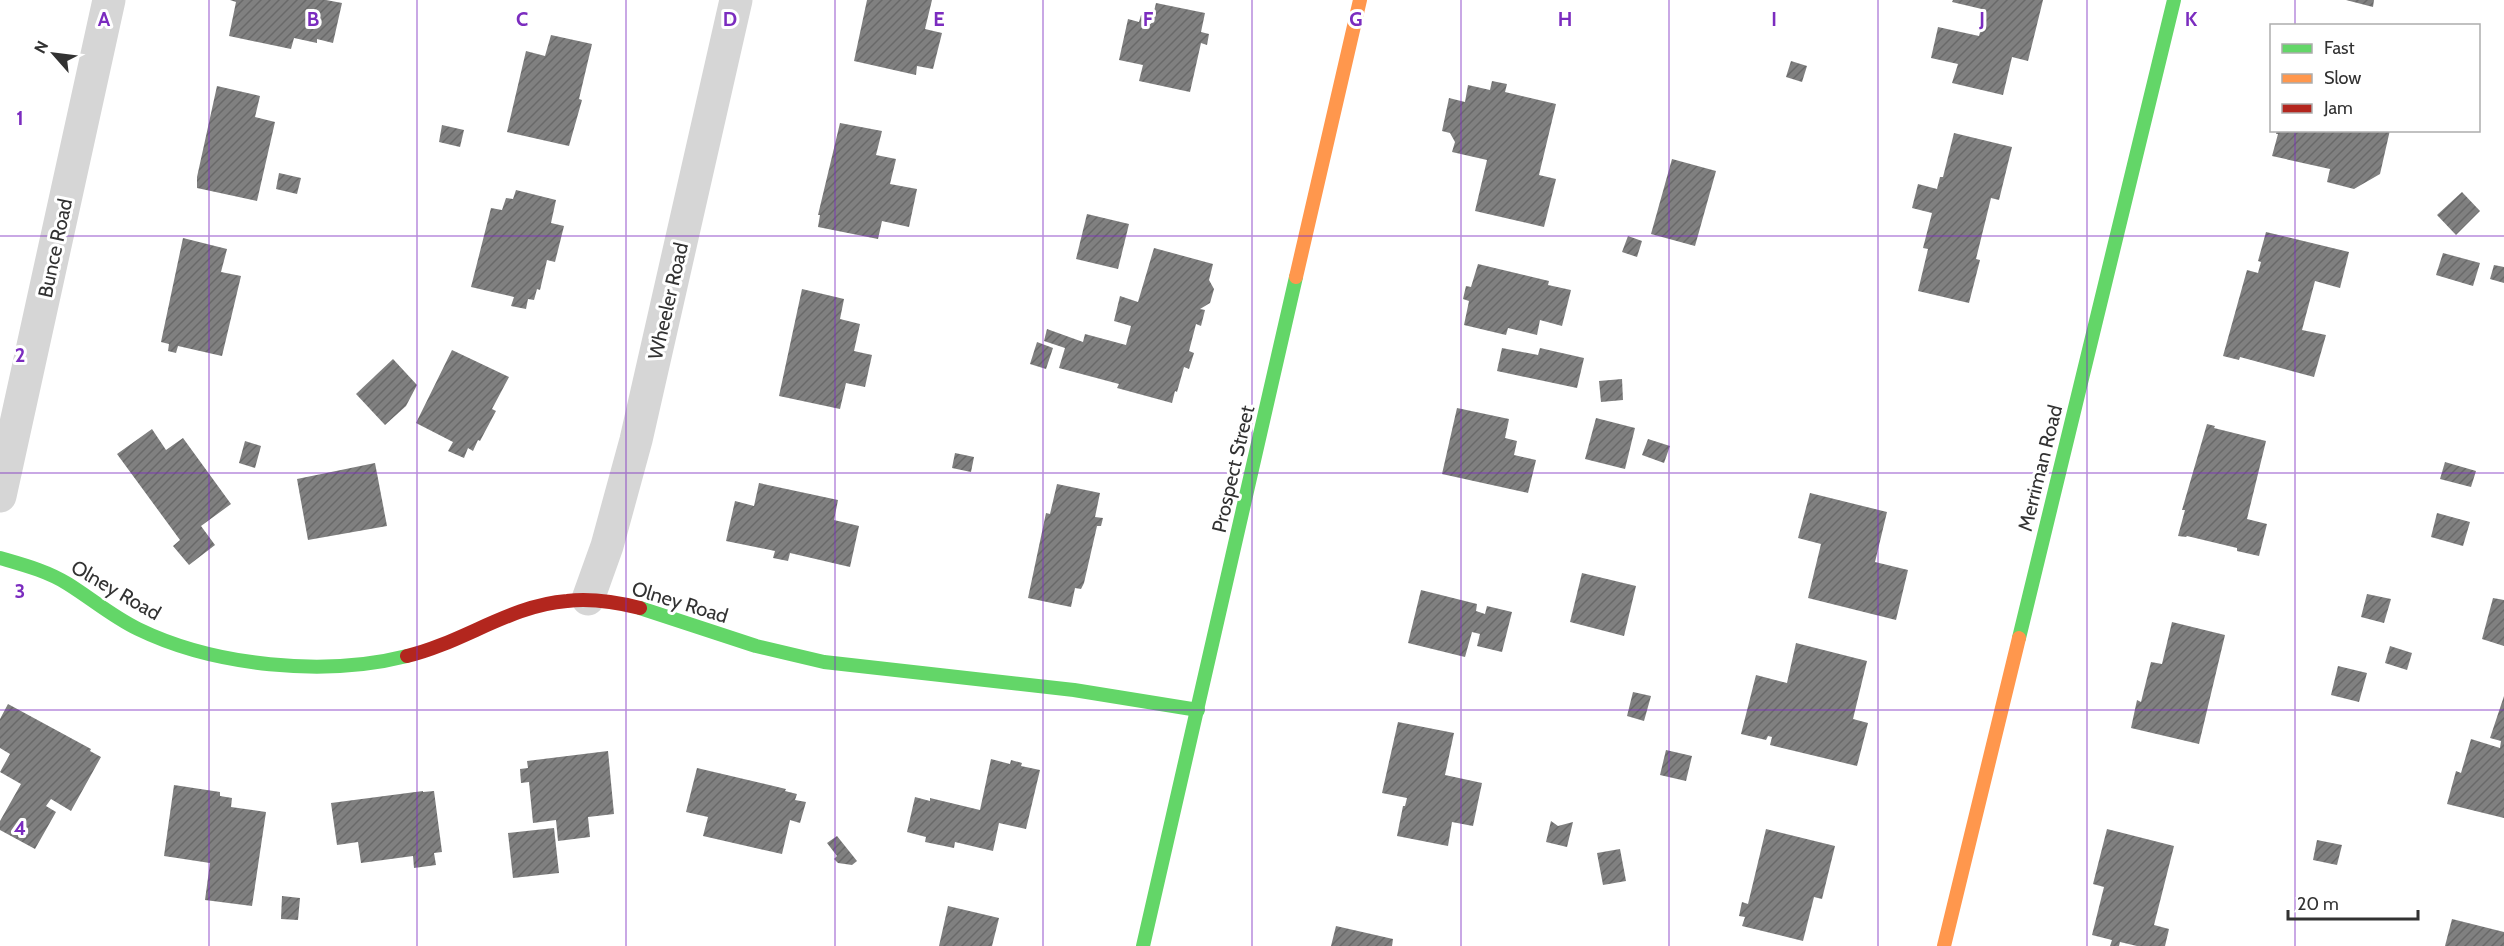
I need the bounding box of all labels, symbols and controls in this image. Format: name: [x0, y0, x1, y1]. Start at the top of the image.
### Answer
text: A: [98, 7, 111, 31]
text: B: [307, 7, 319, 31]
text: C: [516, 7, 528, 31]
text: D: [723, 7, 737, 31]
text: E: [933, 7, 945, 31]
text: F: [1143, 7, 1154, 31]
text: G: [1349, 7, 1363, 31]
text: H: [1558, 7, 1572, 31]
text: I: [1771, 7, 1777, 31]
text: J: [1978, 7, 1985, 31]
text: K: [2185, 7, 2198, 31]
north arrow: [24, 24, 84, 84]
legend: [2270, 24, 2480, 132]
text: Fast: [2324, 37, 2355, 59]
text: N: [30, 38, 52, 57]
text: Slow: [2324, 67, 2361, 89]
text: Jam: [2323, 97, 2353, 119]
text: 1: [16, 106, 24, 130]
street label: Bunce Road: [33, 196, 77, 300]
street label: Wheeler Road: [643, 240, 693, 362]
text: 2: [15, 343, 25, 367]
street label: Merriman Road: [2013, 402, 2067, 534]
street label: Prospect Street: [1207, 403, 1259, 535]
street label: Olney Road: [67, 555, 165, 625]
street label: Olney Road: [629, 576, 731, 628]
text: 3: [15, 579, 25, 603]
text: 4: [14, 816, 26, 840]
scale bar: [2288, 883, 2418, 921]
text: 20 m: [2297, 893, 2339, 915]

